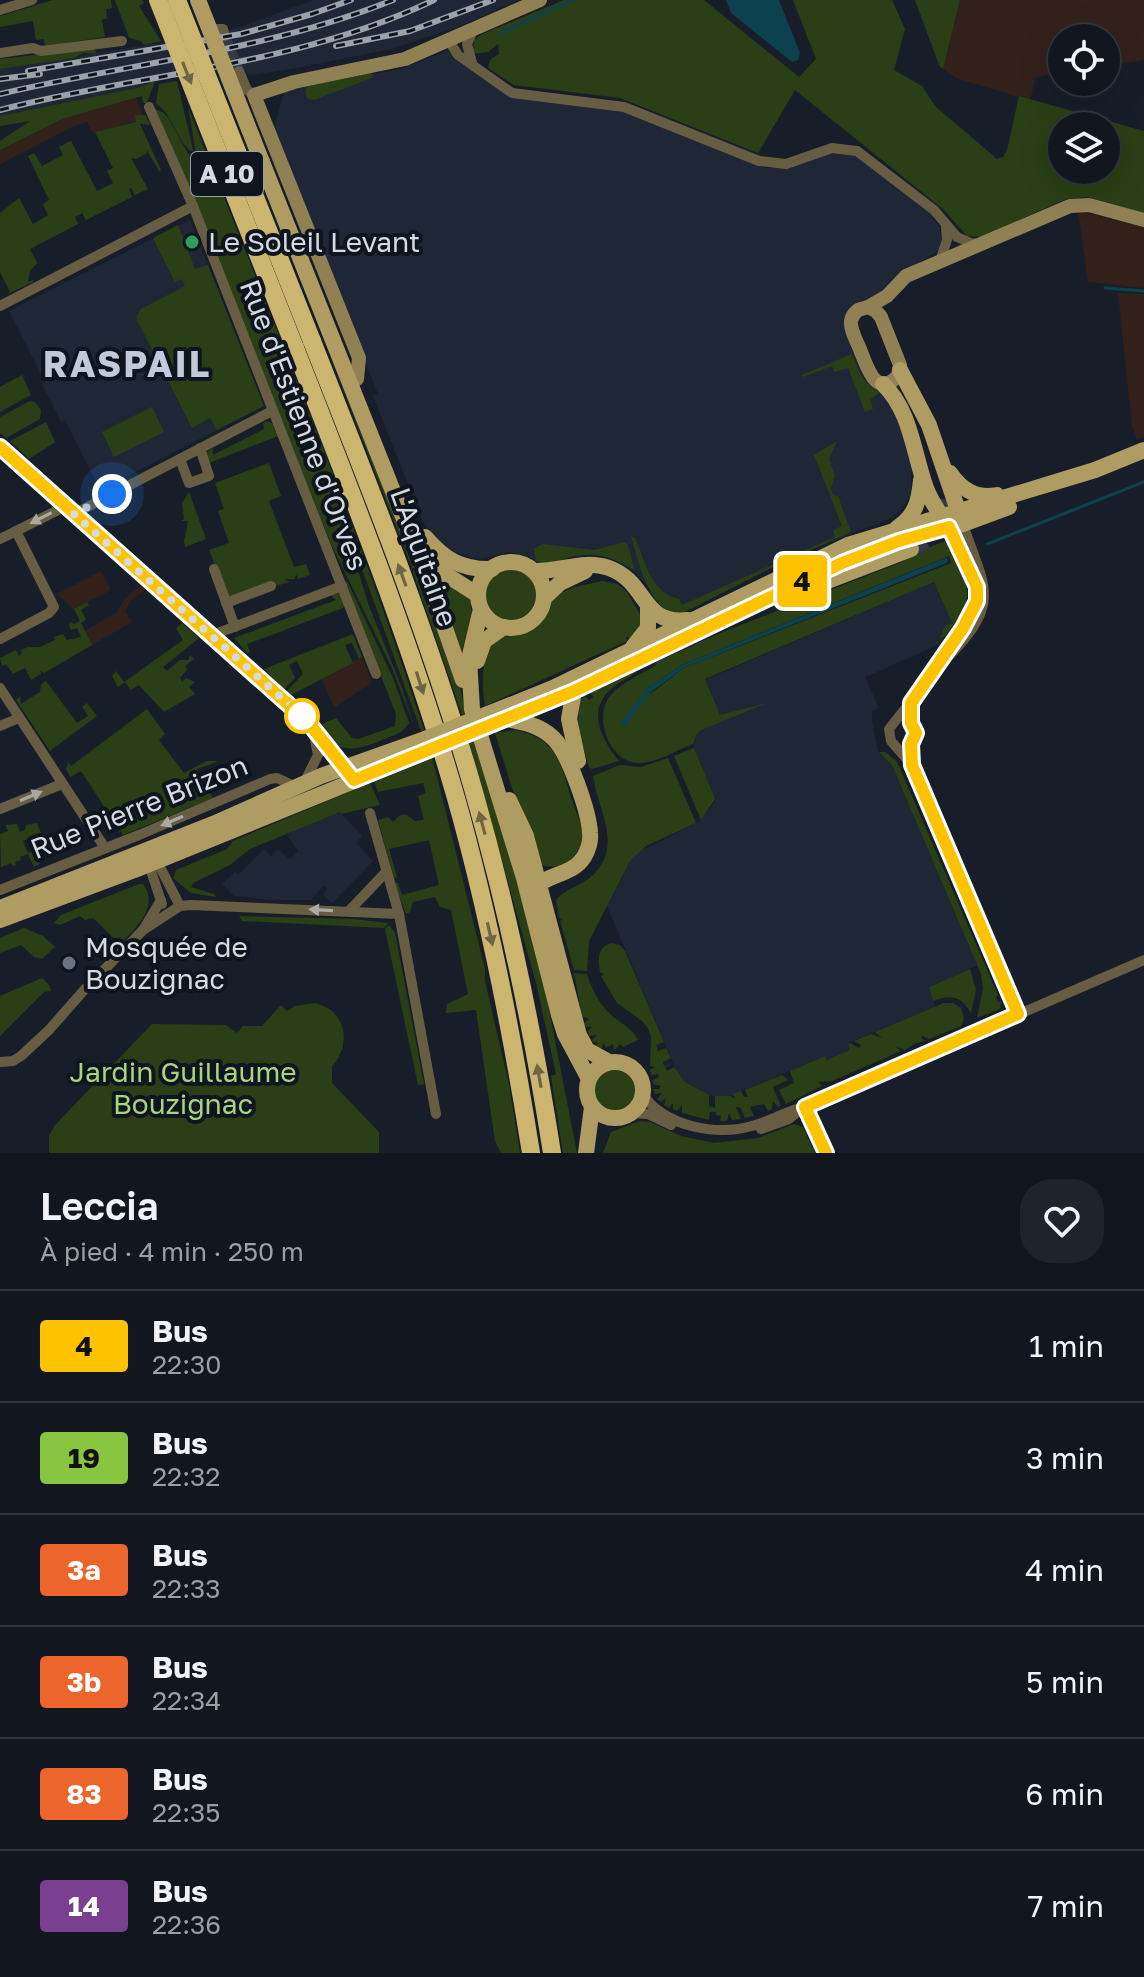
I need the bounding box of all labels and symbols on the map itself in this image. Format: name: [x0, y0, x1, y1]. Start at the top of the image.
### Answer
one-way arrow: [181, 61, 194, 85]
road number: A 10: [191, 152, 263, 196]
place label: Le Soleil Levant: [208, 225, 420, 258]
marker: Le Soleil Levant: [183, 233, 201, 251]
street label: Rue d'Estienne d'Orves: [234, 275, 375, 575]
district label: RASPAIL: [43, 342, 211, 385]
your location: [92, 474, 132, 514]
street label: L'Aquitaine: [384, 483, 465, 631]
one-way arrow: [29, 511, 52, 524]
line badge: 4: [776, 555, 828, 607]
one-way arrow: [395, 563, 408, 587]
one-way arrow: [415, 672, 427, 696]
unlabelled marker: [285, 699, 319, 733]
street label: Rue Pierre Brizon: [26, 748, 252, 865]
one-way arrow: [19, 790, 43, 803]
one-way arrow: [475, 810, 488, 834]
one-way arrow: [160, 815, 184, 828]
one-way arrow: [308, 904, 333, 917]
one-way arrow: [485, 921, 497, 946]
place label: Mosquée de Bouzignac: [85, 930, 248, 995]
marker: Mosquée de Bouzignac: [60, 954, 78, 972]
park label: Jardin Guillaume Bouzignac: [70, 1055, 296, 1120]
one-way arrow: [533, 1063, 545, 1088]

